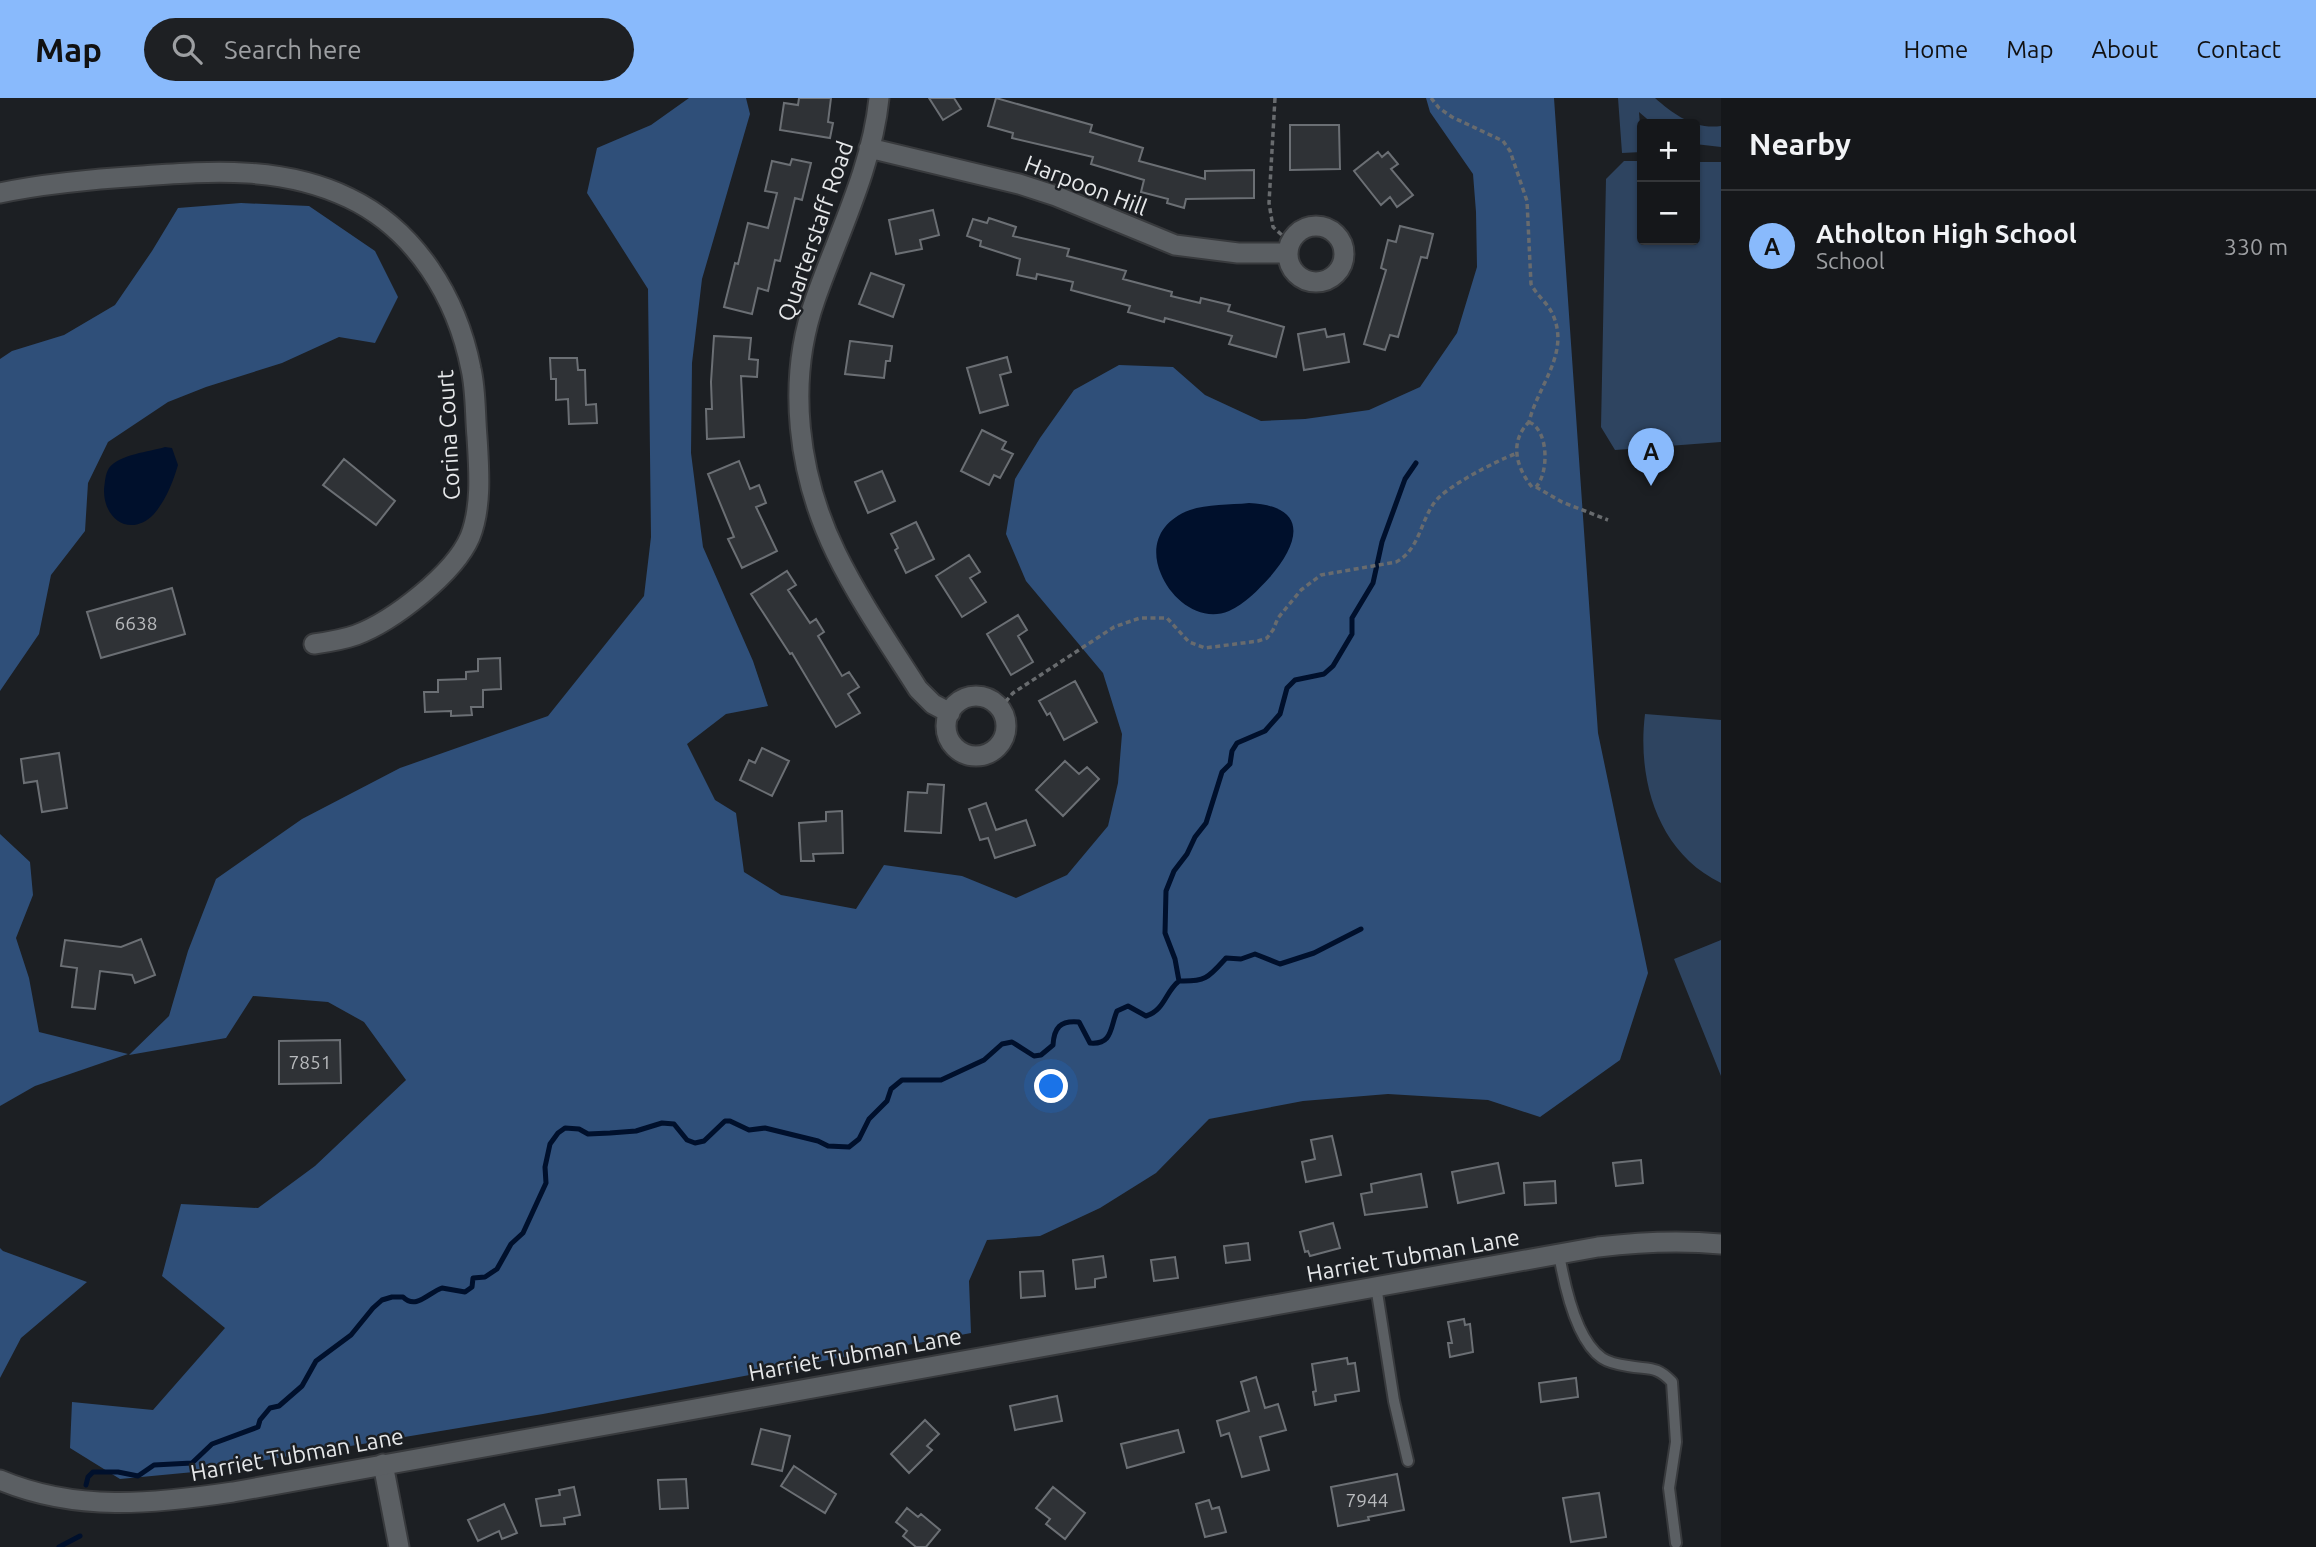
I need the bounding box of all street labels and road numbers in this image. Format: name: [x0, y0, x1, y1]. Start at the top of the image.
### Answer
street label: Quarterstaff Road: [772, 138, 858, 324]
street label: Harpoon Hill: [1021, 150, 1151, 220]
street label: Corina Court: [432, 369, 464, 501]
street label: Harriet Tubman Lane: [1304, 1224, 1522, 1286]
street label: Harriet Tubman Lane: [746, 1323, 964, 1385]
street label: Harriet Tubman Lane: [188, 1423, 406, 1485]

